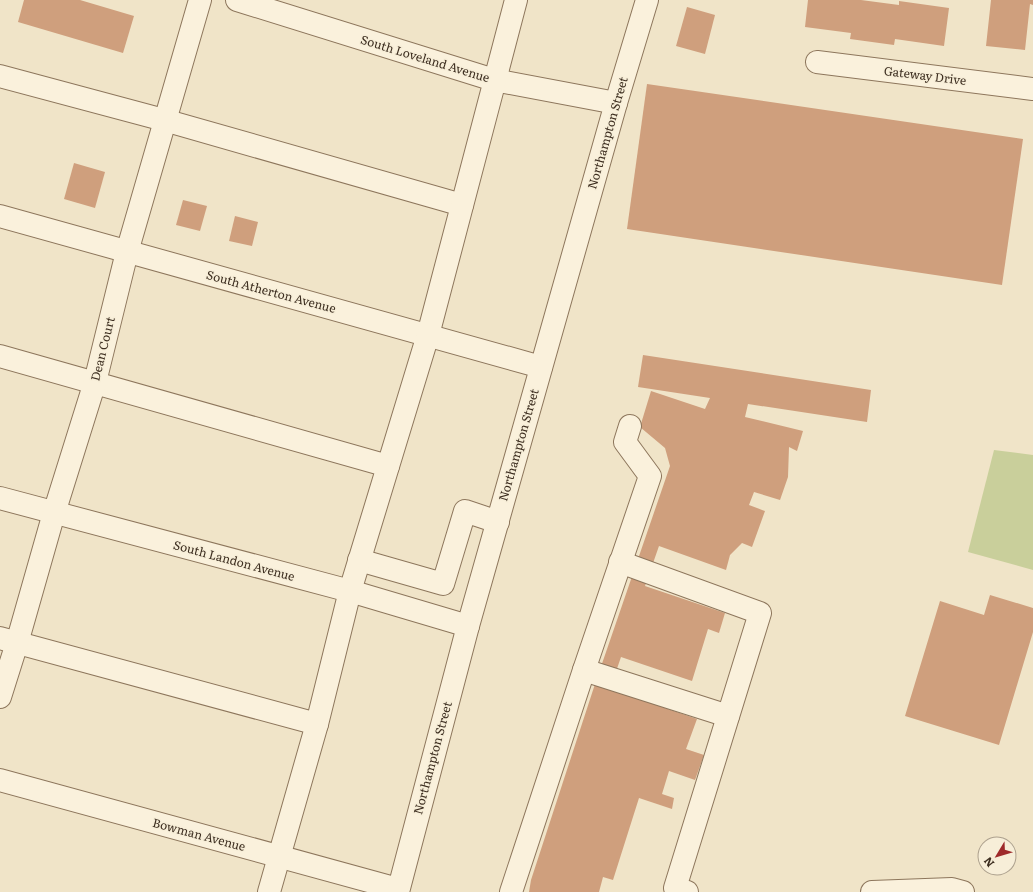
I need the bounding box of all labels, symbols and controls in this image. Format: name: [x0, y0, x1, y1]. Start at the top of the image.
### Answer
street label: South Loveland Avenue: [359, 30, 492, 86]
street label: Gateway Drive: [883, 61, 967, 89]
street label: Northampton Street: [582, 74, 632, 191]
street label: South Atherton Avenue: [204, 265, 338, 317]
street label: Dean Court: [85, 315, 119, 383]
street label: Northampton Street: [493, 386, 543, 503]
street label: South Landon Avenue: [172, 535, 297, 585]
street label: Northampton Street: [408, 699, 456, 816]
street label: Bowman Avenue: [151, 813, 248, 855]
north arrow: [977, 836, 1017, 876]
text: N: [979, 854, 997, 871]

